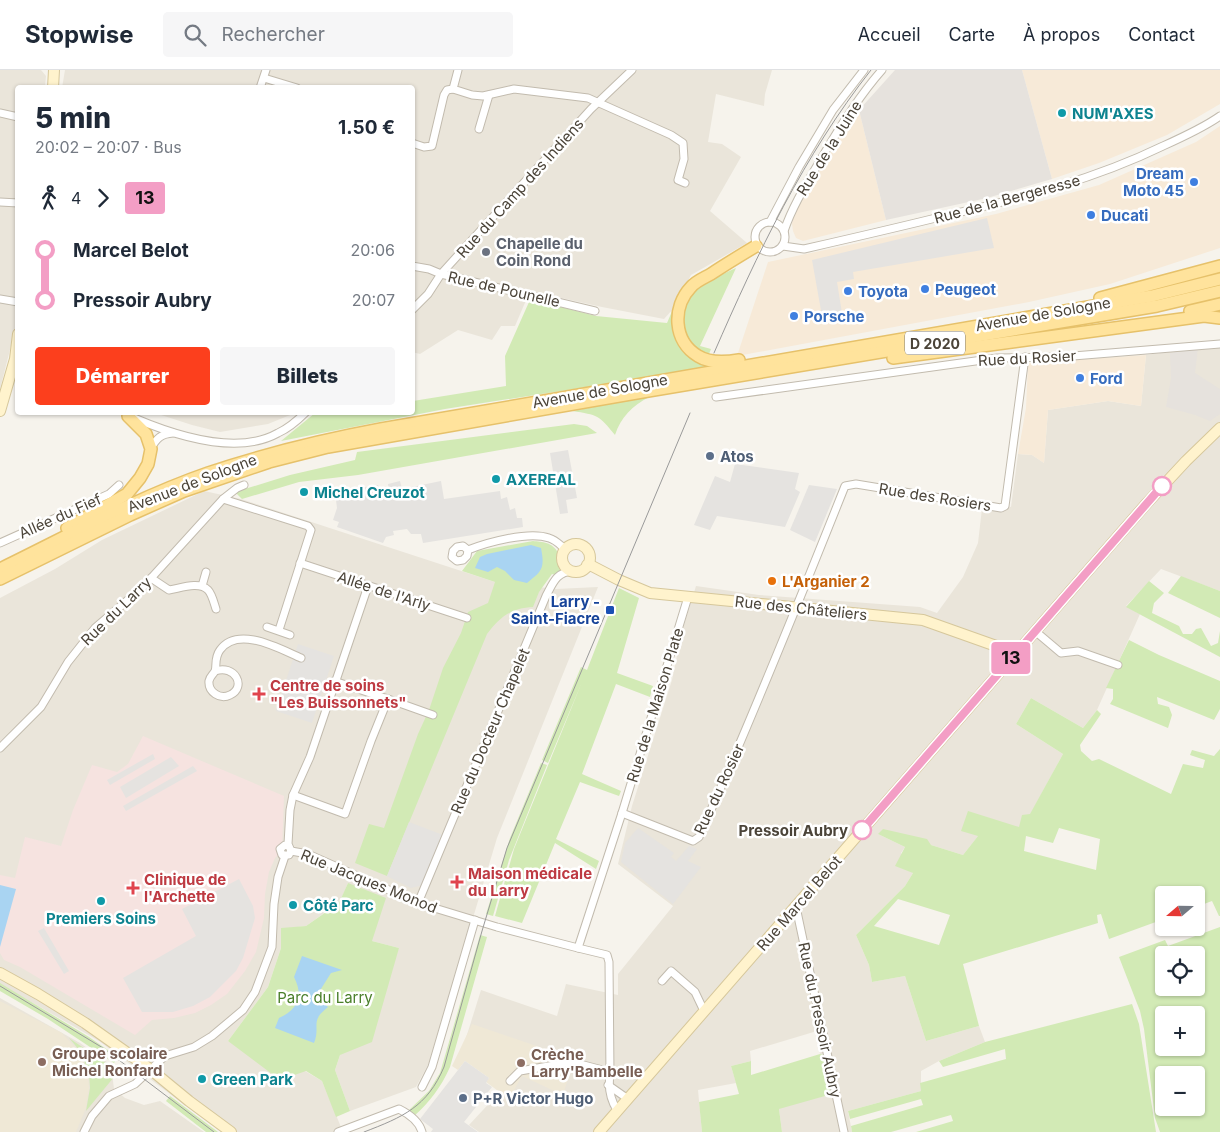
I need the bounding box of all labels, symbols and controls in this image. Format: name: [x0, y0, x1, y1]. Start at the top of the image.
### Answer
search box: [163, 12, 513, 57]
text: Stopwise: [25, 20, 133, 49]
icon: search: [181, 21, 209, 49]
text: Rechercher: [221, 23, 325, 46]
text: Accueil: [858, 24, 921, 45]
text: Carte: [949, 24, 995, 45]
text: À propos: [1023, 24, 1100, 45]
text: Contact: [1128, 24, 1195, 45]
street label: Rue de la Juine: [792, 97, 866, 199]
text: 5 min: [35, 101, 111, 135]
place label: NUM'AXES: [1072, 104, 1154, 123]
marker: NUM'AXES: [1056, 107, 1068, 119]
street label: Rue du Camp des Indiens: [452, 114, 588, 262]
text: 1.50 €: [338, 116, 395, 139]
text: 20:02 – 20:07 · Bus: [35, 137, 182, 157]
place label: Dream Moto 45: [1123, 164, 1184, 200]
street label: Rue de la Bergeresse: [932, 170, 1082, 228]
marker: Dream Moto 45: [1188, 176, 1200, 188]
icon: walk: [35, 184, 63, 212]
icon: forward: [89, 184, 117, 212]
text: 13: [135, 187, 155, 208]
text: 4: [71, 188, 81, 208]
place label: Ducati: [1101, 206, 1148, 225]
marker: Ducati: [1085, 209, 1097, 221]
place label: Chapelle du Coin Rond: [496, 234, 583, 270]
text: Marcel Belot: [73, 239, 189, 262]
text: 20:06: [351, 240, 395, 260]
marker: Chapelle du Coin Rond: [480, 246, 492, 258]
street label: Rue de Pounelle: [446, 267, 562, 311]
place label: Peugeot: [935, 280, 996, 299]
place label: Toyota: [858, 282, 908, 301]
marker: Peugeot: [919, 283, 931, 295]
marker: Toyota: [842, 285, 854, 297]
text: Pressoir Aubry: [73, 289, 212, 312]
text: 20:07: [352, 290, 395, 310]
street label: Avenue de Sologne: [974, 293, 1112, 335]
place label: Porsche: [804, 307, 864, 326]
marker: Porsche: [788, 310, 800, 322]
road number: D 2020: [905, 332, 965, 354]
street label: Rue du Rosier: [977, 346, 1077, 370]
button: Démarrer: [35, 347, 210, 405]
button: Billets: [220, 347, 395, 405]
place label: Ford: [1090, 369, 1123, 388]
street label: Avenue de Sologne: [531, 370, 669, 412]
marker: Ford: [1074, 372, 1086, 384]
place label: Atos: [720, 447, 754, 466]
street label: Avenue de Sologne: [125, 450, 259, 516]
marker: Atos: [704, 450, 716, 462]
place label: AXEREAL: [506, 470, 576, 489]
marker: AXEREAL: [490, 473, 502, 485]
unlabelled marker: [1152, 476, 1172, 496]
street label: Rue des Rosiers: [877, 479, 993, 515]
place label: Michel Creuzot: [314, 483, 425, 502]
marker: Michel Creuzot: [298, 486, 310, 498]
street label: Allée du Fief: [16, 489, 105, 543]
street label: Allée de l'Arly: [335, 567, 433, 615]
street label: Rue du Larry: [77, 572, 156, 649]
place label: L'Arganier 2: [782, 572, 870, 591]
marker: L'Arganier 2: [766, 575, 778, 587]
place label: Larry - Saint-Fiacre: [511, 592, 600, 628]
street label: Rue des Châteliers: [734, 592, 868, 624]
marker: Larry - Saint-Fiacre: [604, 604, 616, 616]
street label: Rue de la Maison Plate: [622, 625, 688, 785]
line badge: 13: [988, 642, 1034, 674]
street label: Rue du Docteur Chapelet: [447, 645, 534, 817]
text: 13: [1001, 647, 1021, 668]
place label: Centre de soins "Les Buissonnets": [270, 676, 407, 712]
marker: Centre de soins "Les Buissonnets": [252, 687, 266, 701]
street label: Rue du Rosier: [690, 740, 748, 837]
marker: Pressoir Aubry: [852, 820, 872, 840]
place label: Pressoir Aubry: [739, 821, 848, 840]
street label: Rue Jacques Monod: [298, 845, 440, 917]
street label: Rue Marcel Belot: [752, 851, 846, 955]
place label: Maison médicale du Larry: [468, 864, 592, 900]
place label: Clinique de l'Archette: [144, 870, 226, 906]
marker: Maison médicale du Larry: [450, 875, 464, 889]
marker: Clinique de l'Archette: [126, 881, 140, 895]
north arrow: [1155, 886, 1205, 936]
map controls: [1155, 886, 1205, 1116]
marker: Premiers Soins: [95, 895, 107, 907]
place label: Côté Parc: [303, 896, 374, 915]
marker: Côté Parc: [287, 899, 299, 911]
place label: Premiers Soins: [46, 909, 156, 928]
street label: Rue du Pressoir Aubry: [794, 940, 846, 1100]
button: locate: [1155, 946, 1205, 996]
park label: Parc du Larry: [277, 988, 373, 1007]
button: +: [1155, 1006, 1205, 1056]
place label: Groupe scolaire Michel Ronfard: [52, 1044, 167, 1080]
place label: Crèche Larry'Bambelle: [531, 1045, 643, 1081]
marker: Groupe scolaire Michel Ronfard: [36, 1056, 48, 1068]
marker: Crèche Larry'Bambelle: [515, 1057, 527, 1069]
button: −: [1155, 1066, 1205, 1116]
place label: Green Park: [212, 1070, 293, 1089]
marker: Green Park: [196, 1073, 208, 1085]
place label: P+R Victor Hugo: [473, 1089, 594, 1108]
marker: P+R Victor Hugo: [457, 1092, 469, 1104]

